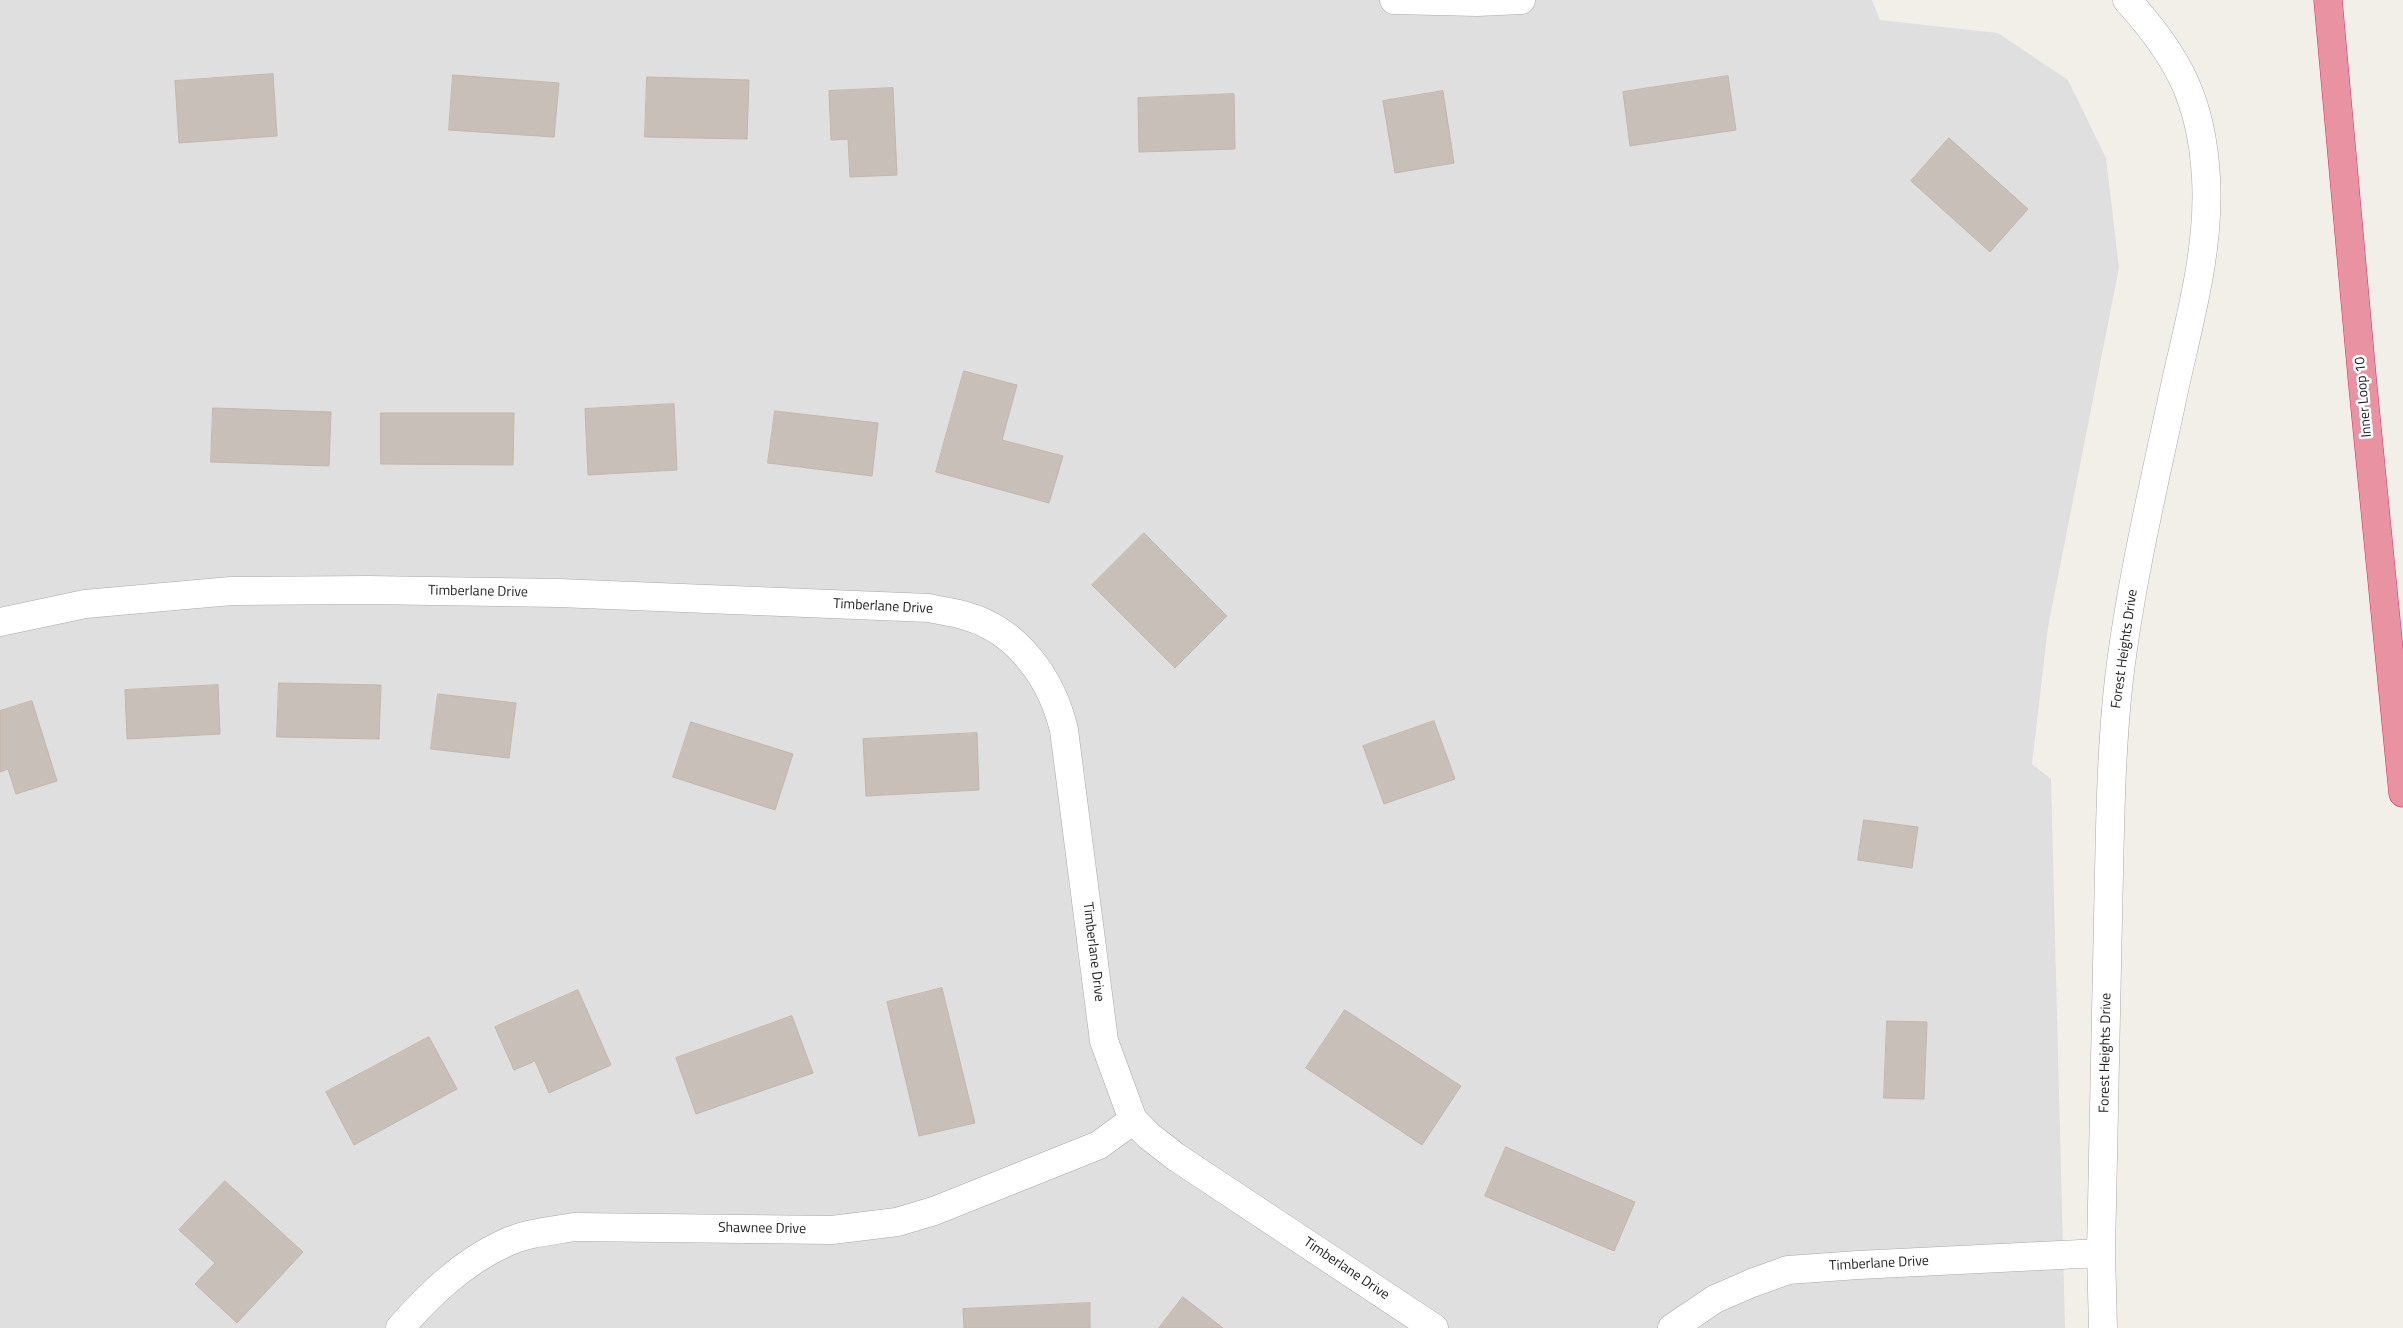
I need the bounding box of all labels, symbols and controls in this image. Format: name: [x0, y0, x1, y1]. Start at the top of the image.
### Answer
street label: Inner Loop 10: [2352, 356, 2376, 438]
street label: Timberlane Drive: [428, 583, 528, 601]
street label: Forest Heights Drive: [2108, 588, 2142, 710]
street label: Timberlane Drive: [833, 596, 933, 618]
street label: Timberlane Drive: [1079, 901, 1107, 1003]
street label: Forest Heights Drive: [2097, 993, 2115, 1113]
street label: Shawnee Drive: [718, 1220, 806, 1238]
street label: Timberlane Drive: [1300, 1234, 1392, 1304]
street label: Timberlane Drive: [1829, 1253, 1929, 1275]

